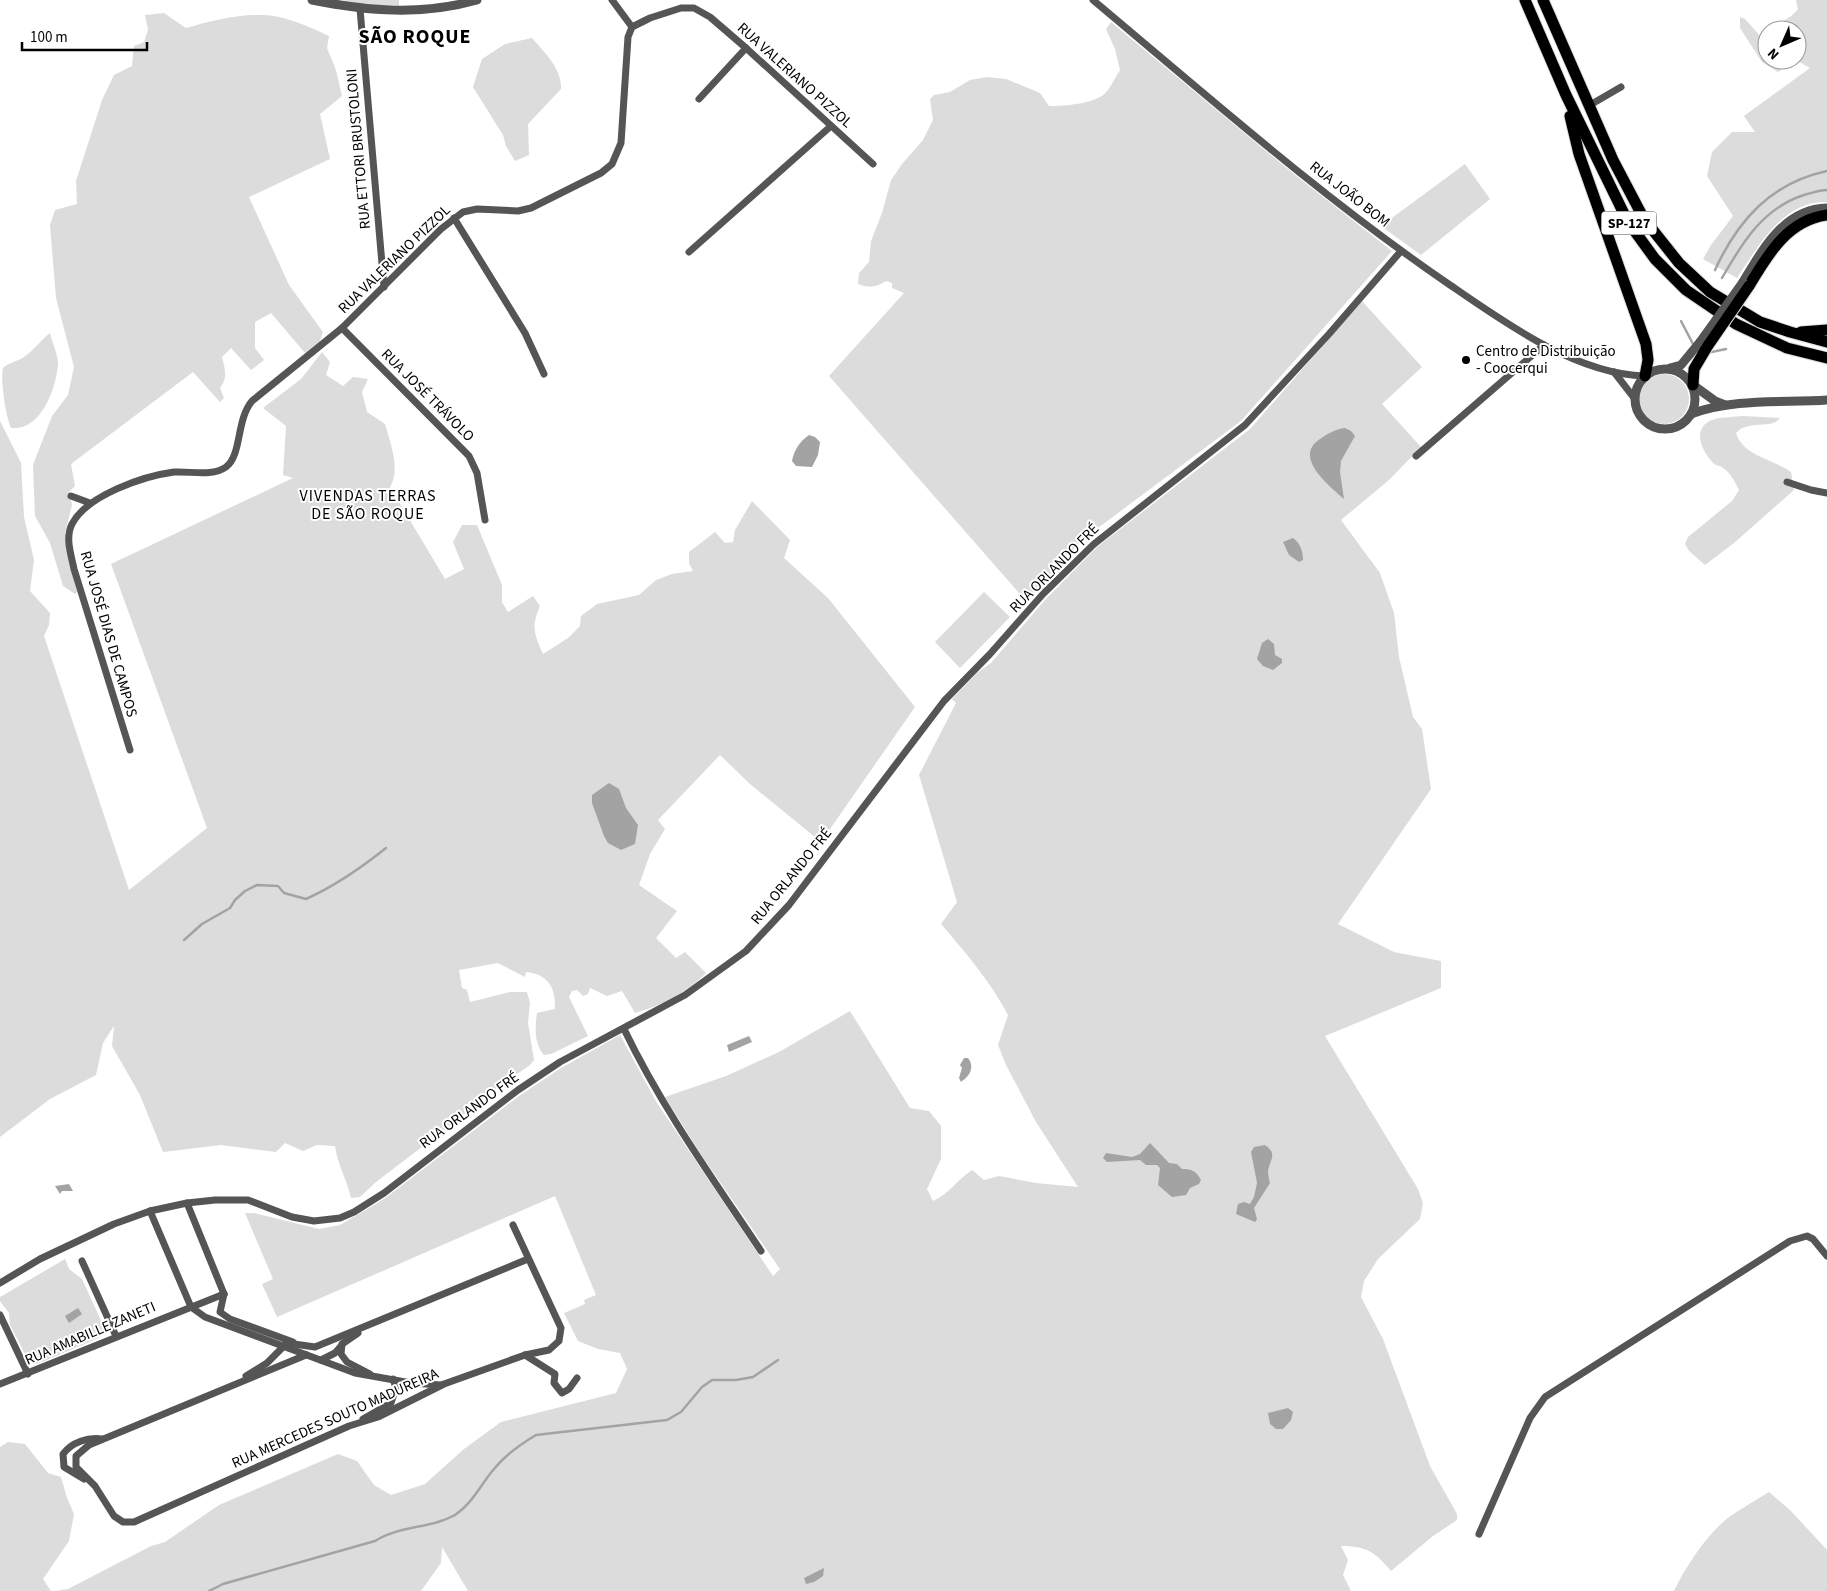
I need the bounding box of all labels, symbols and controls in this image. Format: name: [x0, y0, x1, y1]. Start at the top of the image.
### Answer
street label: RUA VALERIANO PIZZOL: [732, 18, 857, 133]
scale bar: [22, 20, 148, 52]
north arrow: [1757, 20, 1807, 70]
district label: SÃO ROQUE: [359, 23, 471, 51]
text: 100 m: [30, 27, 68, 48]
text: N: [1763, 43, 1784, 64]
street label: RUA ETTORI BRUSTOLONI: [341, 68, 376, 230]
street label: RUA JOÃO BOM: [1305, 156, 1394, 232]
street label: RUA VALERIANO PIZZOL: [334, 200, 455, 319]
road number: SP-127: [1602, 212, 1656, 234]
place label: Centro de Distribuição - Coocerqui: [1476, 341, 1616, 379]
street label: RUA JOSÉ TRÁVOLO: [376, 344, 479, 447]
marker: Centro de Distribuição - Coocerqui: [1460, 354, 1472, 366]
district label: VIVENDAS TERRAS DE SÃO ROQUE: [300, 485, 436, 525]
street label: RUA ORLANDO FRÉ: [1005, 519, 1104, 618]
street label: RUA JOSÉ DIAS DE CAMPOS: [75, 549, 142, 720]
street label: RUA ORLANDO FRÉ: [746, 823, 837, 929]
street label: RUA ORLANDO FRÉ: [415, 1067, 524, 1154]
street label: RUA AMABILLE ZANETI: [22, 1296, 159, 1371]
street label: RUA MERCEDES SOUTO MADUREIRA: [228, 1363, 443, 1474]

